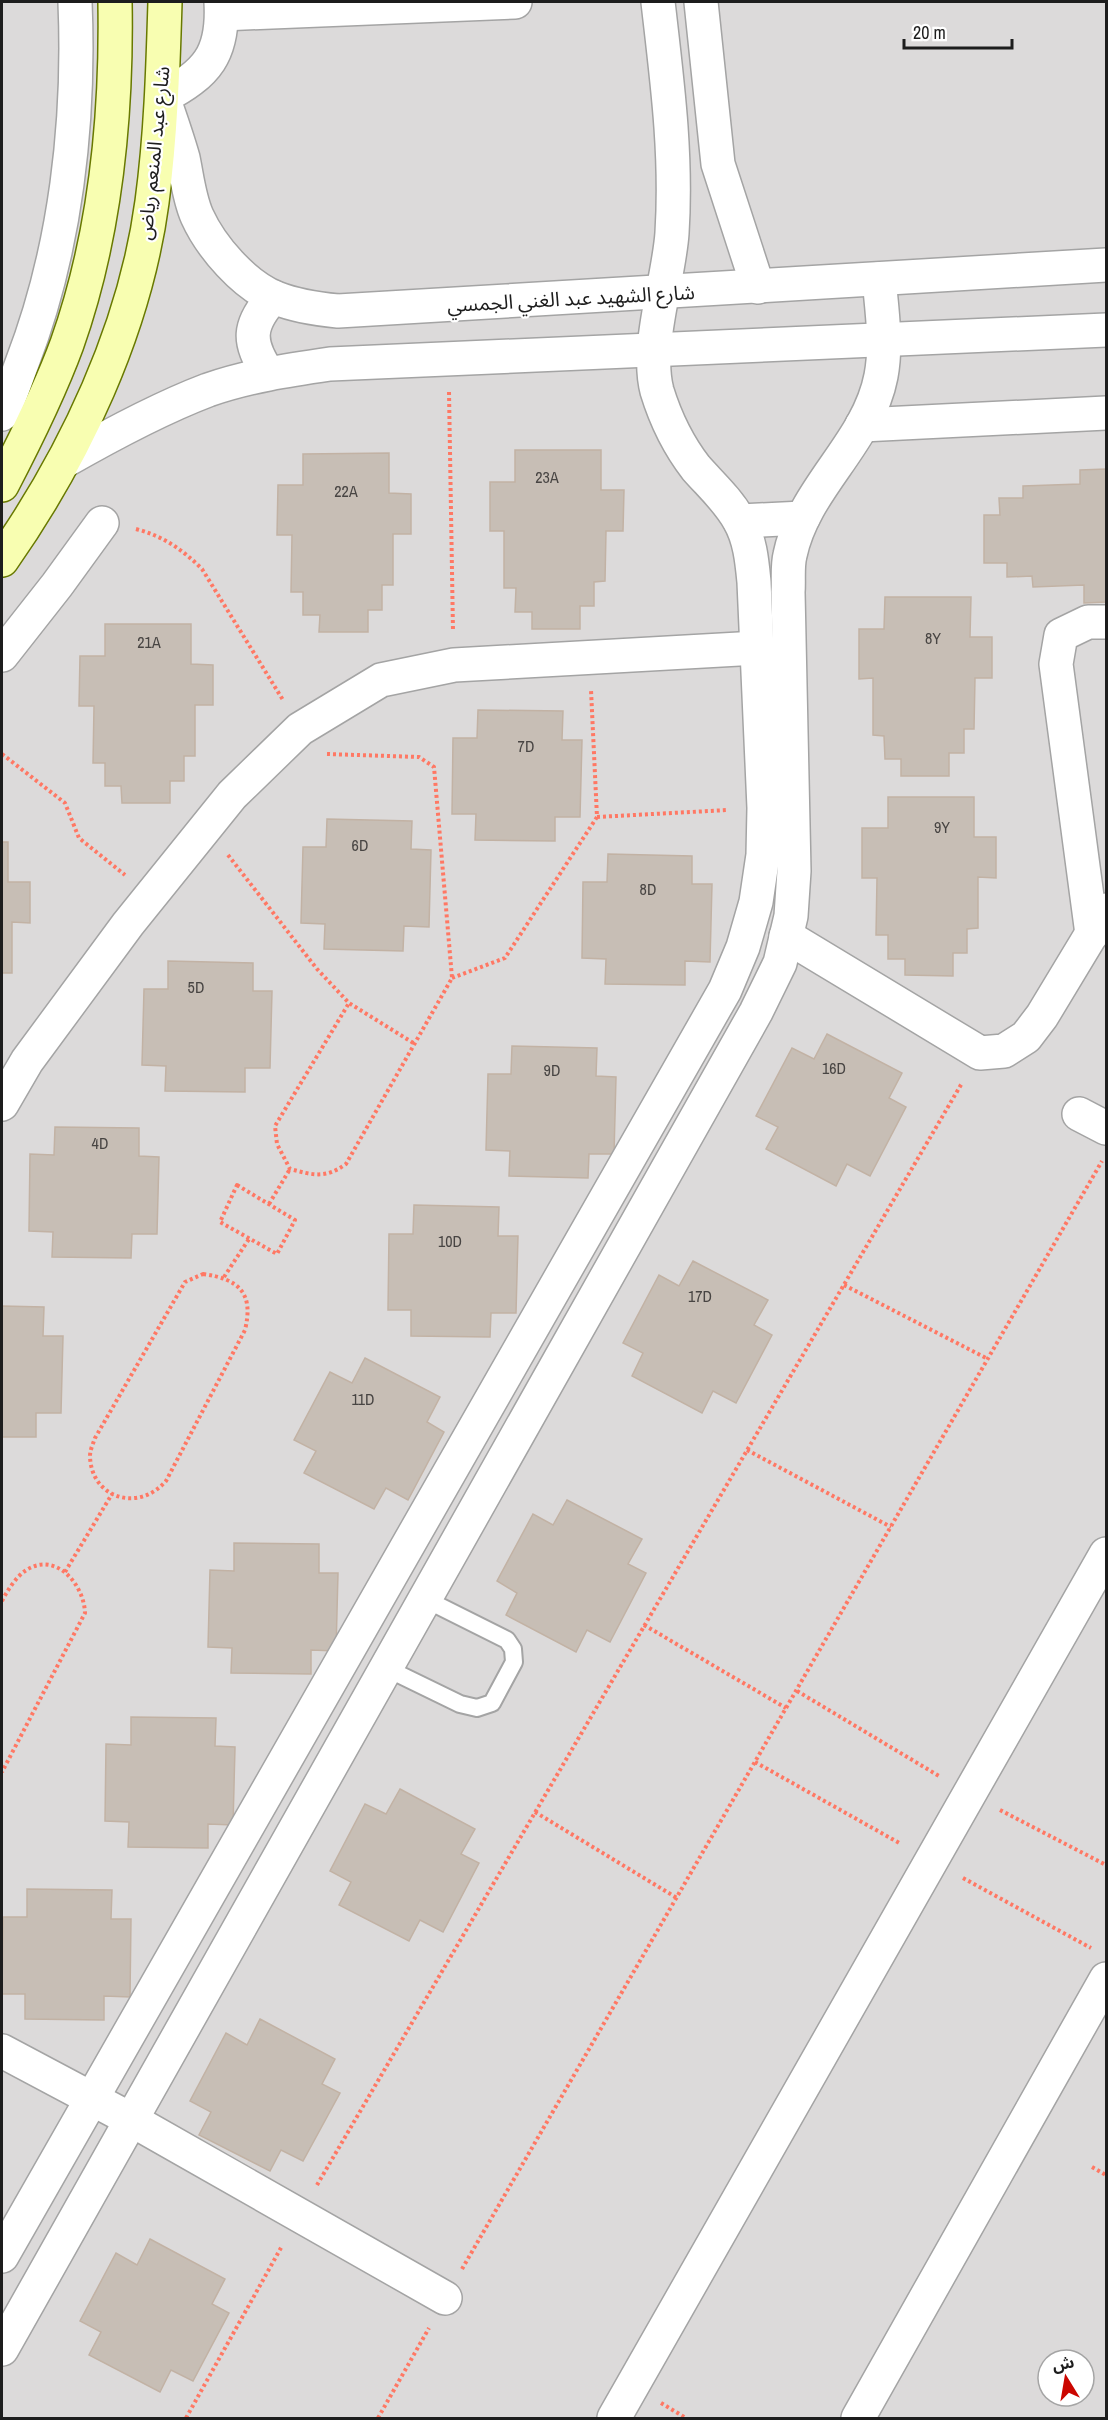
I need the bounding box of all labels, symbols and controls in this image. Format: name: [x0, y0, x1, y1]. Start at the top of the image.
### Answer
scale bar: [904, 12, 1012, 50]
text: 20 m: [913, 20, 946, 45]
street label: شارع عبد المنعم رياض: [130, 65, 178, 242]
street label: شارع الشهيد عبد الغني الجمسي: [447, 278, 696, 321]
house number: 23A: [535, 466, 559, 488]
house number: 22A: [334, 480, 358, 502]
house number: 8Y: [925, 627, 941, 649]
house number: 21A: [137, 631, 161, 653]
house number: 7D: [518, 735, 534, 757]
house number: 9Y: [934, 816, 950, 838]
house number: 6D: [352, 834, 368, 856]
house number: 8D: [640, 878, 656, 900]
house number: 5D: [188, 976, 204, 998]
house number: 16D: [822, 1057, 846, 1079]
house number: 9D: [544, 1059, 560, 1081]
house number: 4D: [92, 1132, 108, 1154]
house number: 10D: [438, 1230, 462, 1252]
house number: 17D: [688, 1285, 712, 1307]
house number: 11D: [351, 1388, 375, 1410]
north arrow: [1036, 2348, 1096, 2408]
text: ش: [1050, 2350, 1076, 2376]

